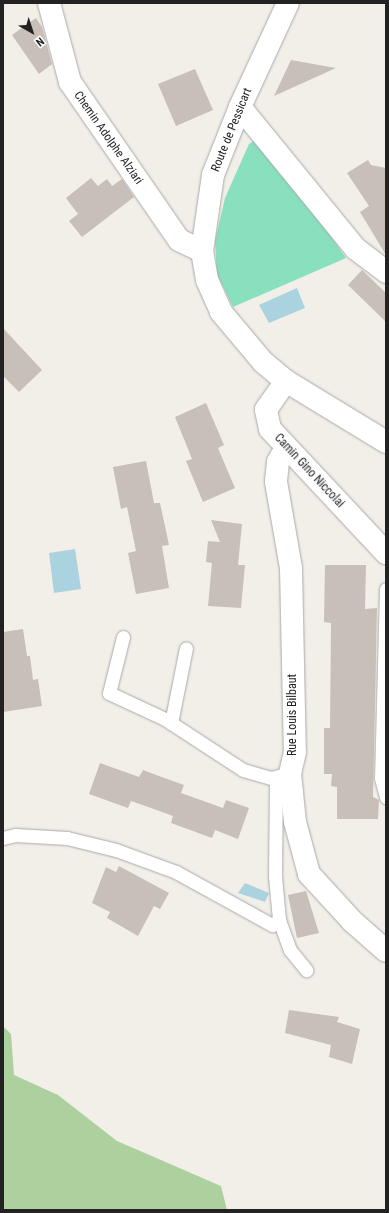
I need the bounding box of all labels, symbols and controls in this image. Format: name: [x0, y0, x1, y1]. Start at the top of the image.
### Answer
north arrow: [12, 12, 52, 52]
text: N: [33, 35, 47, 49]
street label: Route de Pessicart: [209, 86, 255, 174]
street label: Chemin Adolphe Alziari: [71, 89, 145, 187]
street label: Camin Gino Niccolai: [271, 431, 347, 511]
street label: Rue Louis Bilbaut: [286, 674, 300, 756]

